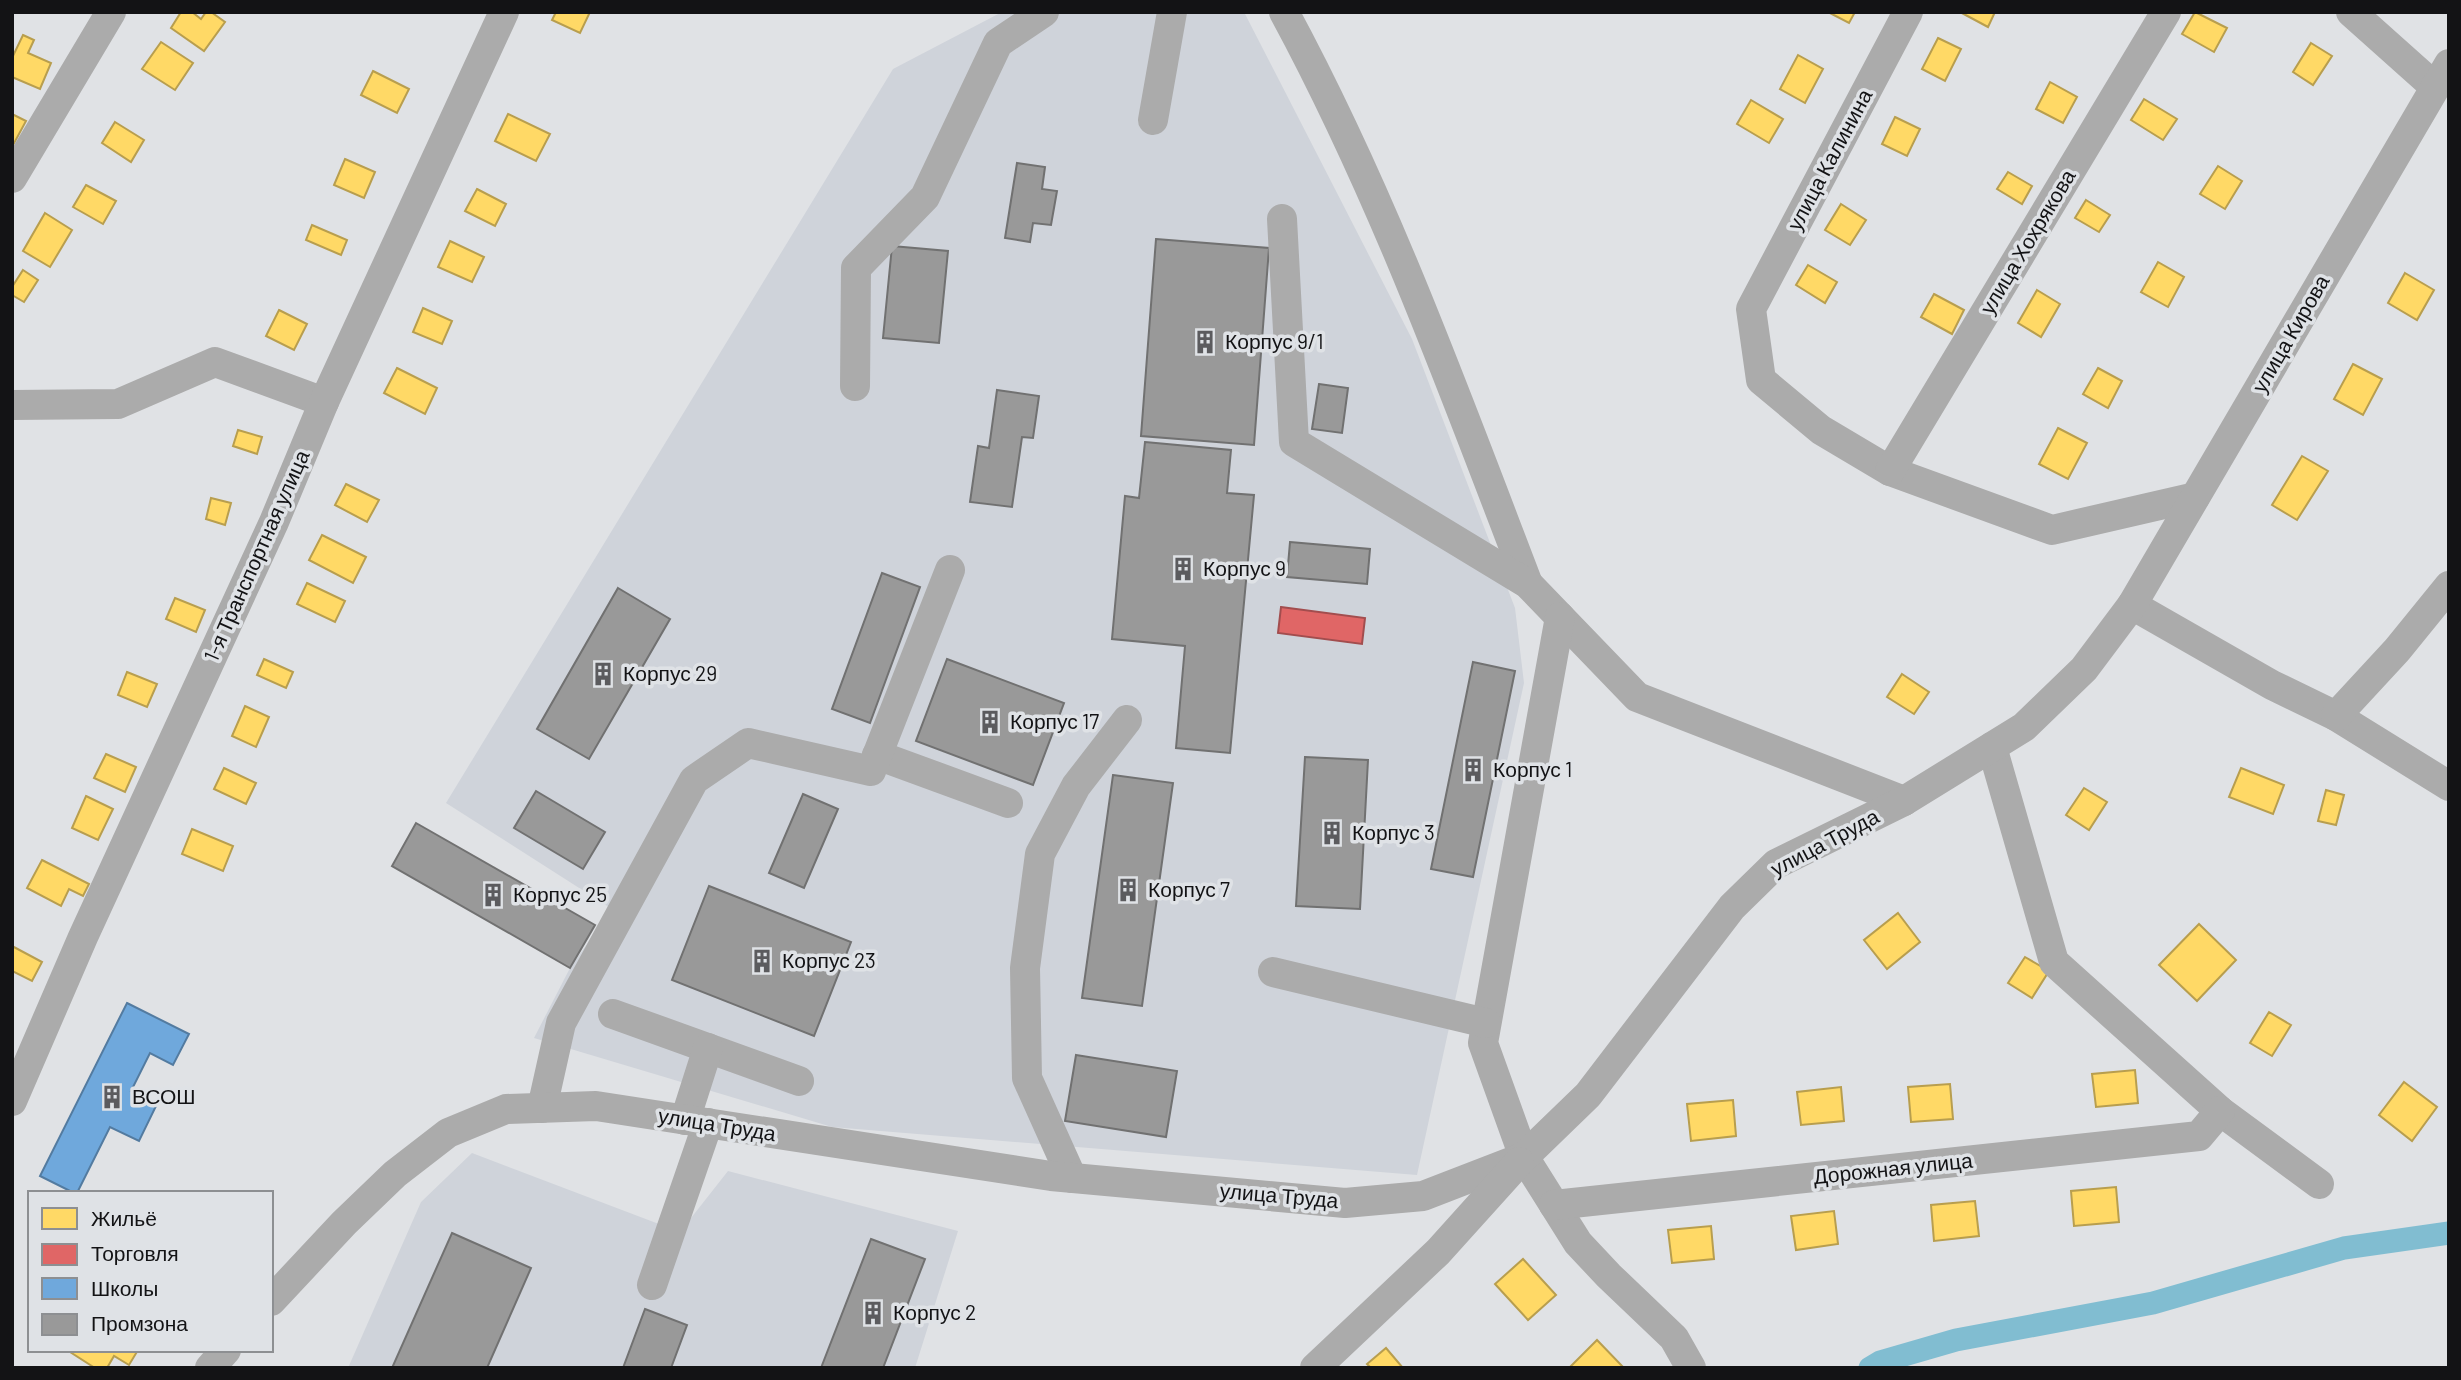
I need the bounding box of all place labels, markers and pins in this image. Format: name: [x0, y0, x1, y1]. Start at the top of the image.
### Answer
building icon: Корпус 9/1: [1191, 328, 1219, 356]
place label: Корпус 9/1: [1225, 328, 1324, 353]
building icon: Корпус 9: [1169, 555, 1197, 583]
place label: Корпус 9: [1203, 555, 1286, 580]
building icon: Корпус 29: [589, 660, 617, 688]
place label: Корпус 29: [623, 660, 717, 685]
building icon: Корпус 17: [976, 708, 1004, 736]
place label: Корпус 17: [1010, 708, 1099, 733]
building icon: Корпус 1: [1459, 756, 1487, 784]
place label: Корпус 1: [1493, 756, 1572, 781]
building icon: Корпус 3: [1318, 819, 1346, 847]
place label: Корпус 3: [1352, 819, 1435, 844]
building icon: Корпус 7: [1114, 876, 1142, 904]
place label: Корпус 7: [1148, 876, 1230, 901]
building icon: Корпус 25: [479, 881, 507, 909]
place label: Корпус 25: [513, 881, 607, 906]
building icon: Корпус 23: [748, 947, 776, 975]
place label: Корпус 23: [782, 947, 876, 972]
building icon: ВСОШ: [98, 1083, 126, 1111]
place label: ВСОШ: [132, 1083, 196, 1108]
building icon: Корпус 2: [859, 1299, 887, 1327]
place label: Корпус 2: [893, 1299, 976, 1324]

